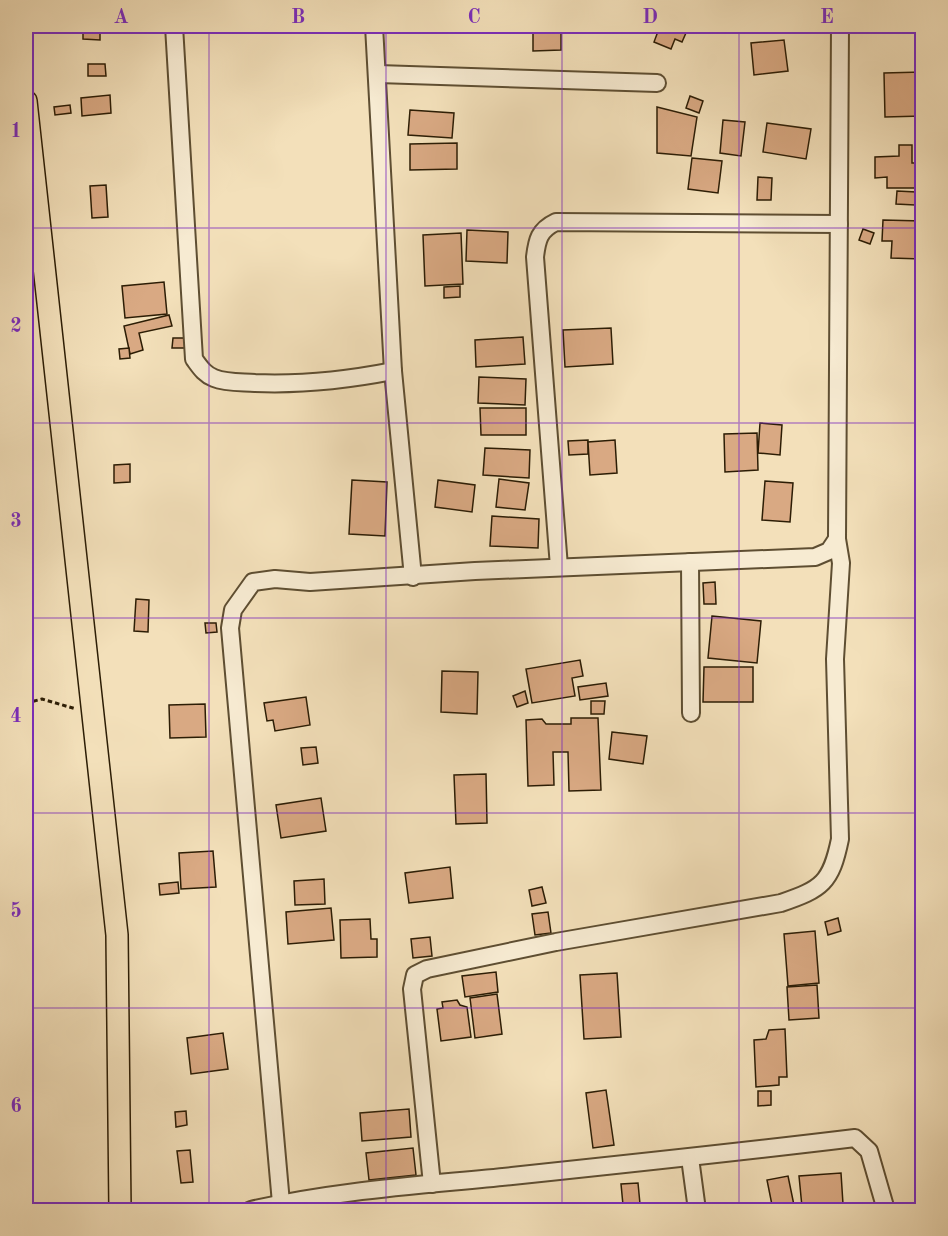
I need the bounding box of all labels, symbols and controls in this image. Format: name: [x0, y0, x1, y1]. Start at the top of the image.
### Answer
text: A: [113, 8, 129, 28]
text: B: [291, 8, 305, 28]
text: C: [467, 8, 481, 28]
text: D: [642, 8, 658, 28]
text: E: [820, 8, 834, 28]
text: 1: [10, 122, 22, 142]
text: 2: [10, 317, 22, 337]
text: 3: [10, 512, 22, 532]
text: 4: [10, 707, 22, 727]
text: 5: [10, 901, 22, 922]
text: 6: [10, 1097, 22, 1117]

